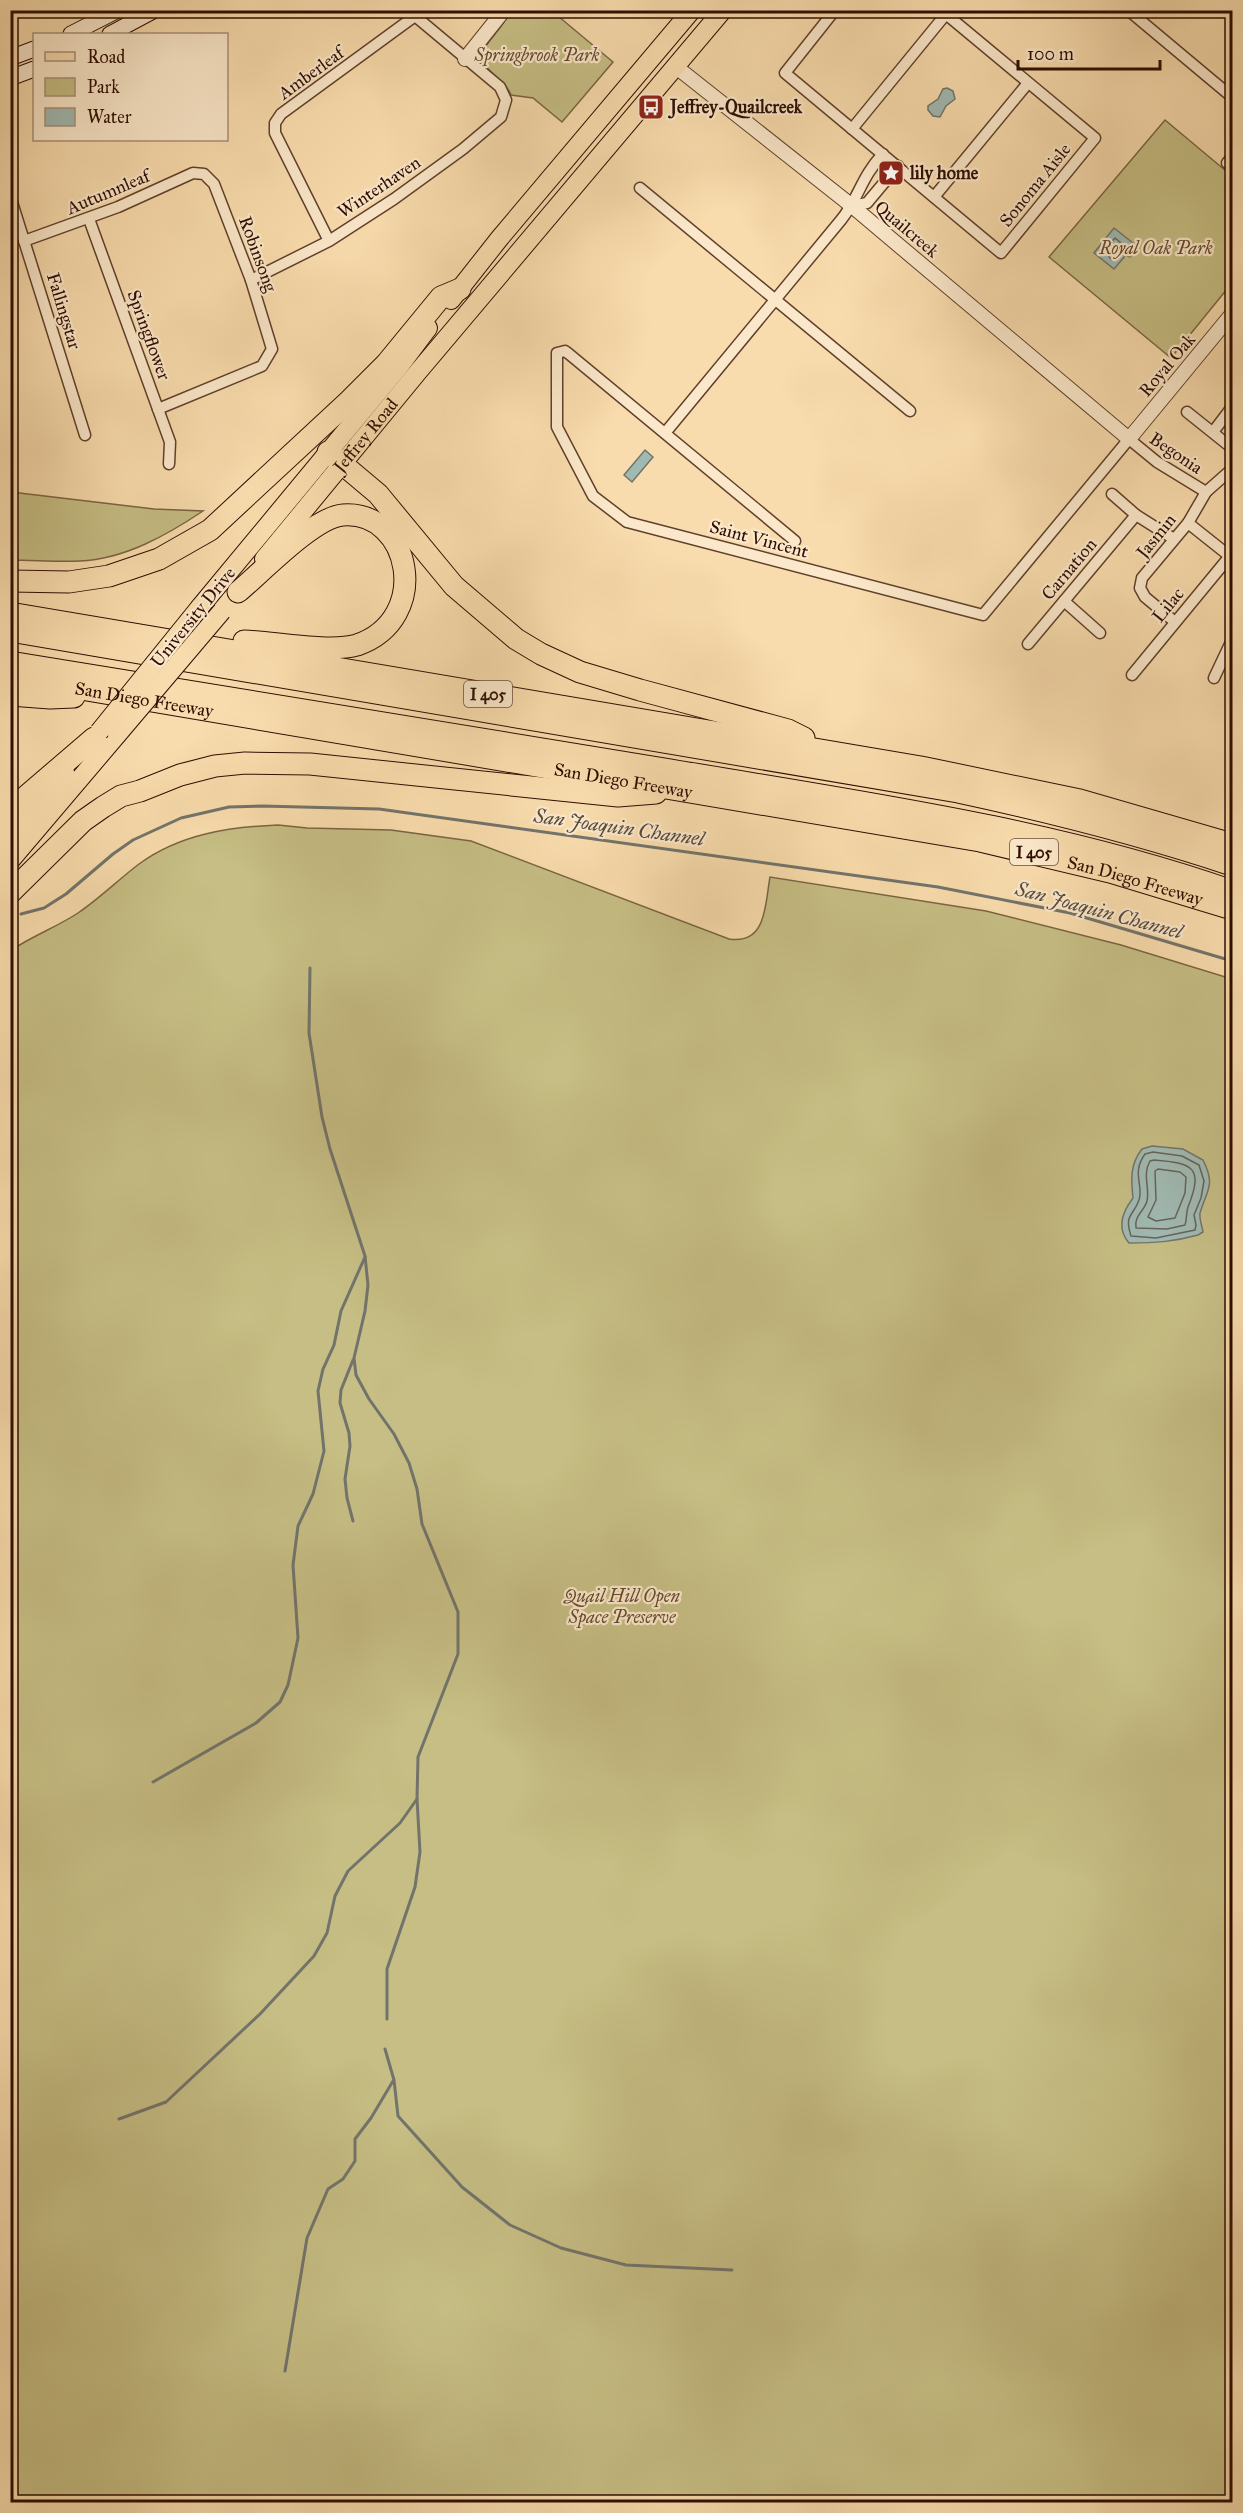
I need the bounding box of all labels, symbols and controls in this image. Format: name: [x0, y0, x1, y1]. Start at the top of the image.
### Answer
legend: [33, 33, 228, 141]
scale bar: [1018, 33, 1160, 71]
street label: Amberleaf: [273, 40, 351, 105]
text: 100 m: [1027, 43, 1074, 65]
park label: Springbrook Park: [473, 44, 600, 67]
text: Road: [87, 46, 125, 68]
text: Park: [87, 76, 120, 98]
bus stop icon: Jeffrey-Quailcreek: [636, 92, 666, 122]
place label: Jeffrey-Quailcreek: [668, 96, 803, 119]
text: Water: [87, 106, 132, 128]
street label: Sonoma Aisle: [995, 139, 1075, 231]
street label: Winterhaven: [333, 151, 425, 223]
place icon: lily home: [876, 158, 906, 188]
place label: lily home: [909, 162, 979, 185]
street label: Autumnleaf: [62, 163, 156, 220]
street label: Quailcreek: [870, 196, 944, 263]
street label: Robinsong: [233, 213, 282, 296]
park label: Royal Oak Park: [1098, 237, 1213, 259]
street label: Fallingstar: [41, 270, 86, 353]
street label: Springflower: [122, 287, 176, 384]
street label: Royal Oak: [1134, 328, 1200, 401]
street label: Jeffrey Road: [327, 394, 403, 479]
street label: Begonia: [1145, 427, 1207, 480]
street label: Jasmin: [1130, 509, 1181, 565]
street label: Saint Vincent: [707, 515, 811, 563]
street label: Carnation: [1037, 533, 1101, 604]
street label: University Drive: [146, 562, 240, 672]
street label: Lilac: [1147, 583, 1189, 627]
street label: San Diego Freeway: [73, 677, 216, 722]
road number: I 405: [464, 681, 512, 707]
street label: San Diego Freeway: [552, 758, 695, 803]
water label: San Joaquin Channel: [531, 803, 707, 851]
road number: I 405: [1010, 839, 1058, 865]
street label: San Diego Freeway: [1065, 851, 1206, 911]
water label: San Joaquin Channel: [1012, 876, 1187, 944]
park label: Quail Hill Open Space Preserve: [563, 1585, 681, 1629]

